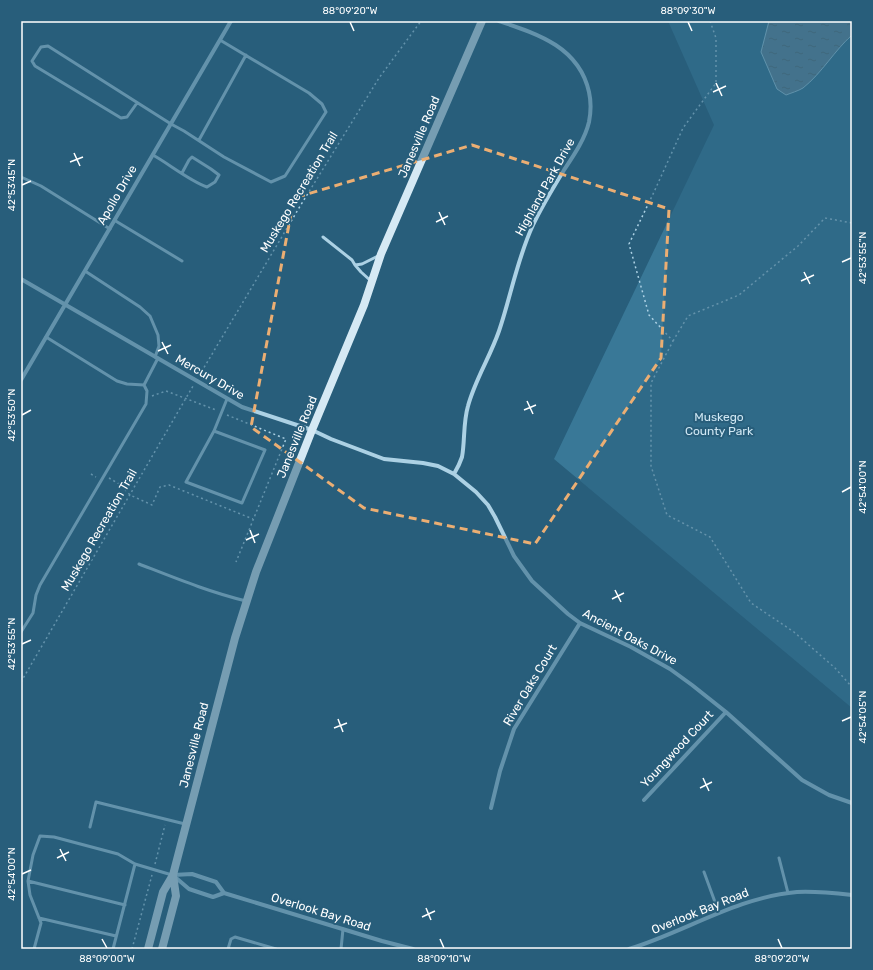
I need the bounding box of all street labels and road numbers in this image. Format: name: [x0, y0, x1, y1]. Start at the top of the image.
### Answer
street label: Janesville Road: [395, 94, 443, 180]
street label: Muskego Recreation Trail: [257, 129, 341, 255]
street label: Highland Park Drive: [512, 135, 578, 238]
street label: Apollo Drive: [94, 162, 140, 227]
street label: Mercury Drive: [173, 352, 247, 403]
street label: Janesville Road: [274, 394, 320, 480]
street label: Muskego Recreation Trail: [58, 466, 140, 594]
street label: Ancient Oaks Drive: [580, 606, 680, 668]
street label: River Oaks Court: [500, 642, 560, 728]
street label: Janesville Road: [177, 701, 211, 789]
street label: Youngwood Court: [638, 707, 716, 790]
street label: Overlook Bay Road: [649, 885, 751, 937]
street label: Overlook Bay Road: [269, 890, 373, 934]

